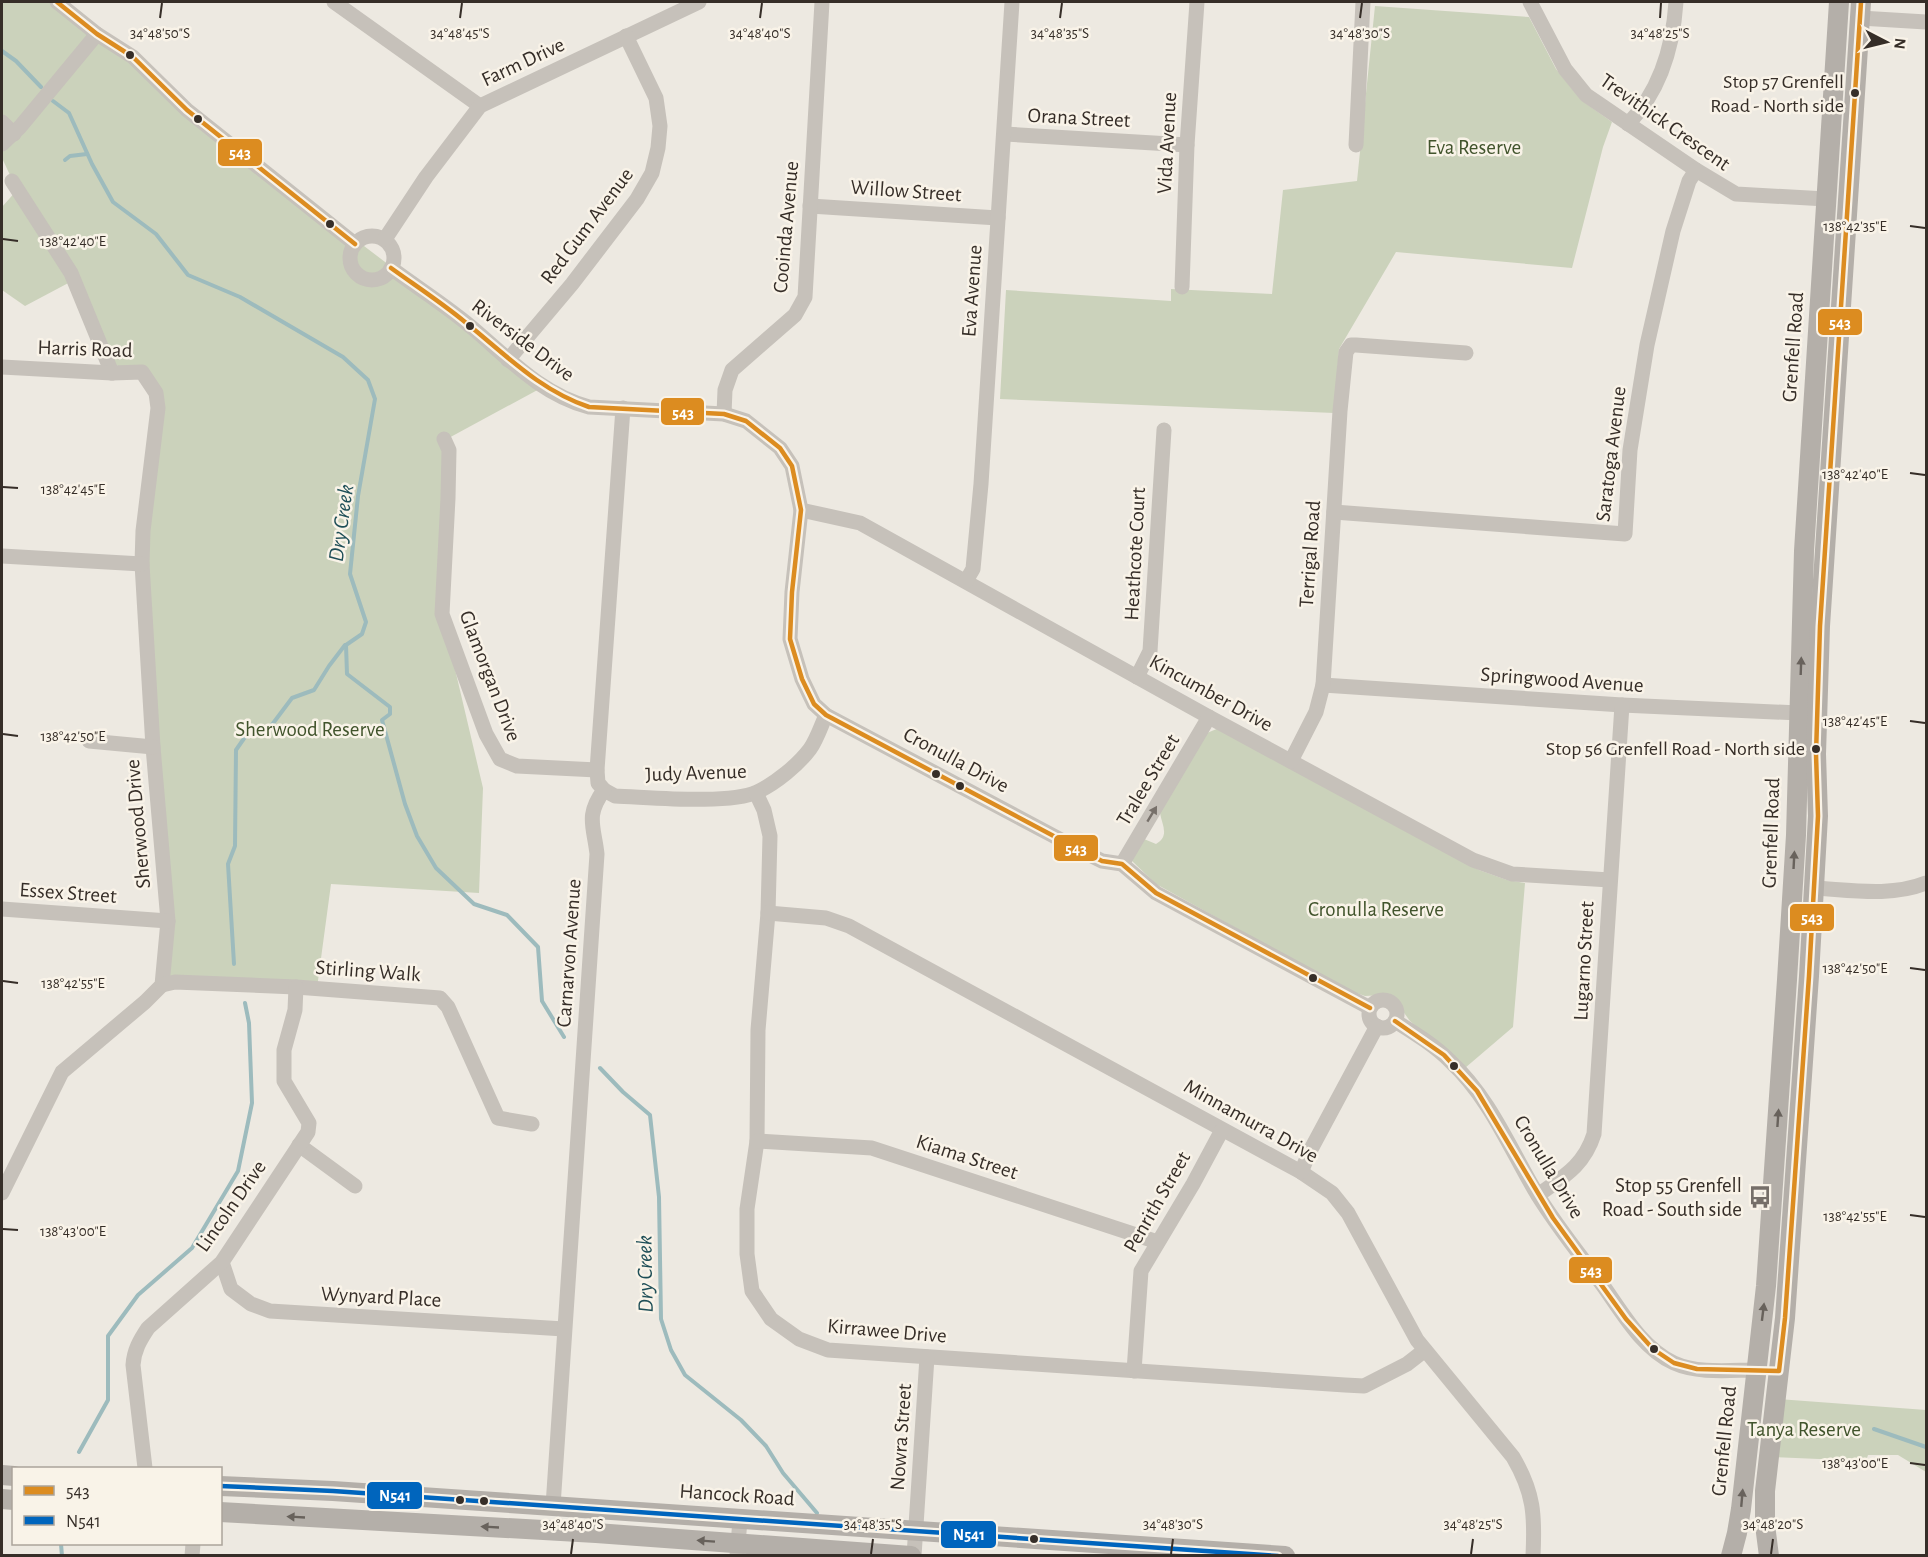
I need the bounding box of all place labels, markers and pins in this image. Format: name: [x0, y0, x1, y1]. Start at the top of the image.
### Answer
unlabelled marker: [124, 49, 136, 61]
place label: Stop 57 Grenfell Road - North side: [1710, 72, 1844, 116]
marker: Stop 57 Grenfell Road - North side: [1849, 87, 1861, 99]
unlabelled marker: [192, 113, 204, 125]
unlabelled marker: [324, 218, 336, 230]
unlabelled marker: [464, 320, 476, 332]
place label: Stop 56 Grenfell Road - North side: [1546, 739, 1805, 759]
marker: Stop 56 Grenfell Road - North side: [1810, 743, 1822, 755]
unlabelled marker: [930, 768, 942, 780]
unlabelled marker: [954, 780, 966, 792]
unlabelled marker: [1307, 972, 1319, 984]
unlabelled marker: [1448, 1060, 1460, 1072]
place label: Stop 55 Grenfell Road - South side: [1602, 1175, 1742, 1220]
bus stop icon: Stop 55 Grenfell Road - South side: [1747, 1184, 1773, 1210]
unlabelled marker: [1648, 1343, 1660, 1355]
unlabelled marker: [454, 1494, 466, 1506]
unlabelled marker: [478, 1495, 490, 1507]
unlabelled marker: [1028, 1533, 1040, 1545]

